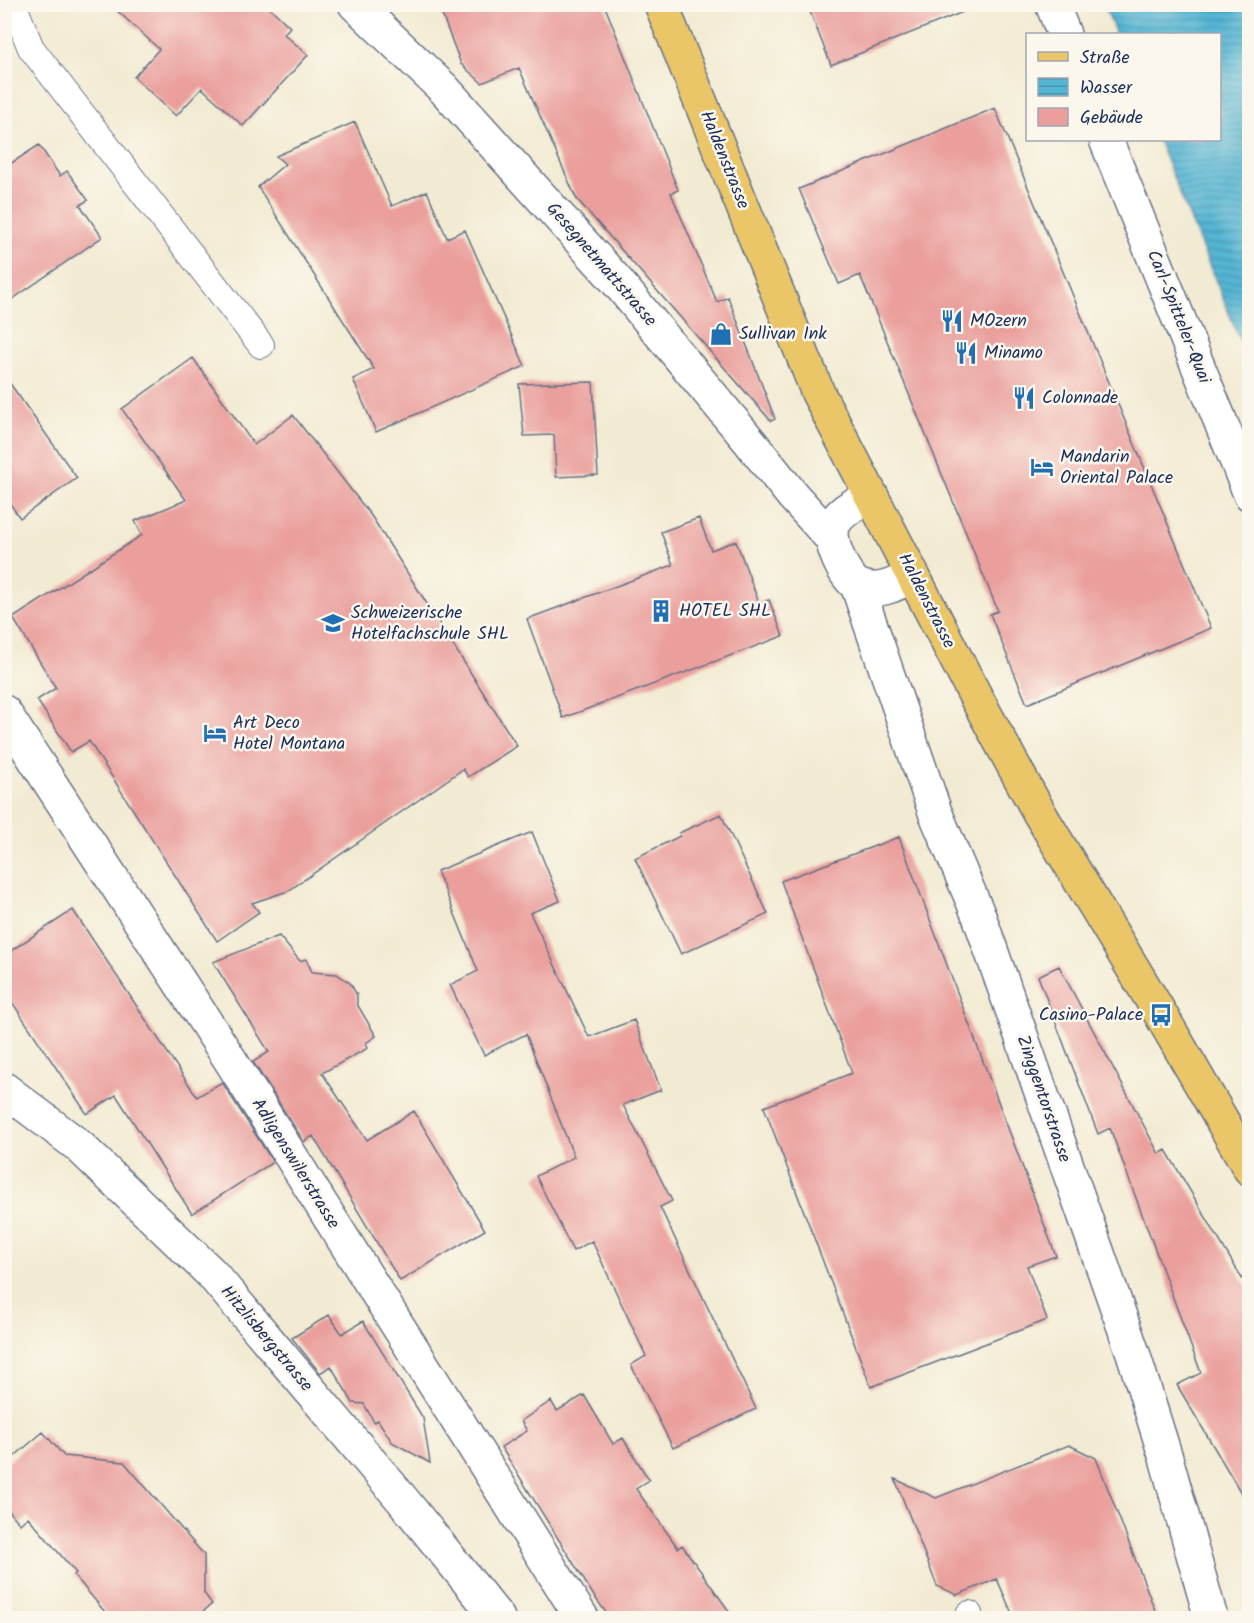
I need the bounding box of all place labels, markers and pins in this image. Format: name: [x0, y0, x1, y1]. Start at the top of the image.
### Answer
place label: MOzern: [970, 307, 1027, 336]
restaurant icon: MOzern: [939, 308, 965, 334]
place label: Sullivan Ink: [739, 320, 827, 349]
shop icon: Sullivan Ink: [708, 321, 734, 347]
place label: Minamo: [984, 339, 1043, 368]
restaurant icon: Minamo: [953, 340, 979, 366]
place label: Colonnade: [1042, 384, 1118, 413]
restaurant icon: Colonnade: [1011, 385, 1037, 411]
place label: Mandarin Oriental Palace: [1060, 443, 1173, 493]
hotel icon: Mandarin Oriental Palace: [1029, 454, 1055, 480]
place label: HOTEL SHL: [679, 597, 771, 626]
building icon: HOTEL SHL: [648, 598, 674, 624]
place label: Schweizerische Hotelfachschule SHL: [351, 599, 509, 649]
school or university icon: Schweizerische Hotelfachschule SHL: [320, 610, 346, 636]
place label: Art Deco Hotel Montana: [233, 709, 345, 759]
hotel icon: Art Deco Hotel Montana: [202, 720, 228, 746]
place label: Casino-Palace: [1039, 1001, 1143, 1030]
bus stop icon: Casino-Palace: [1148, 1002, 1174, 1028]

